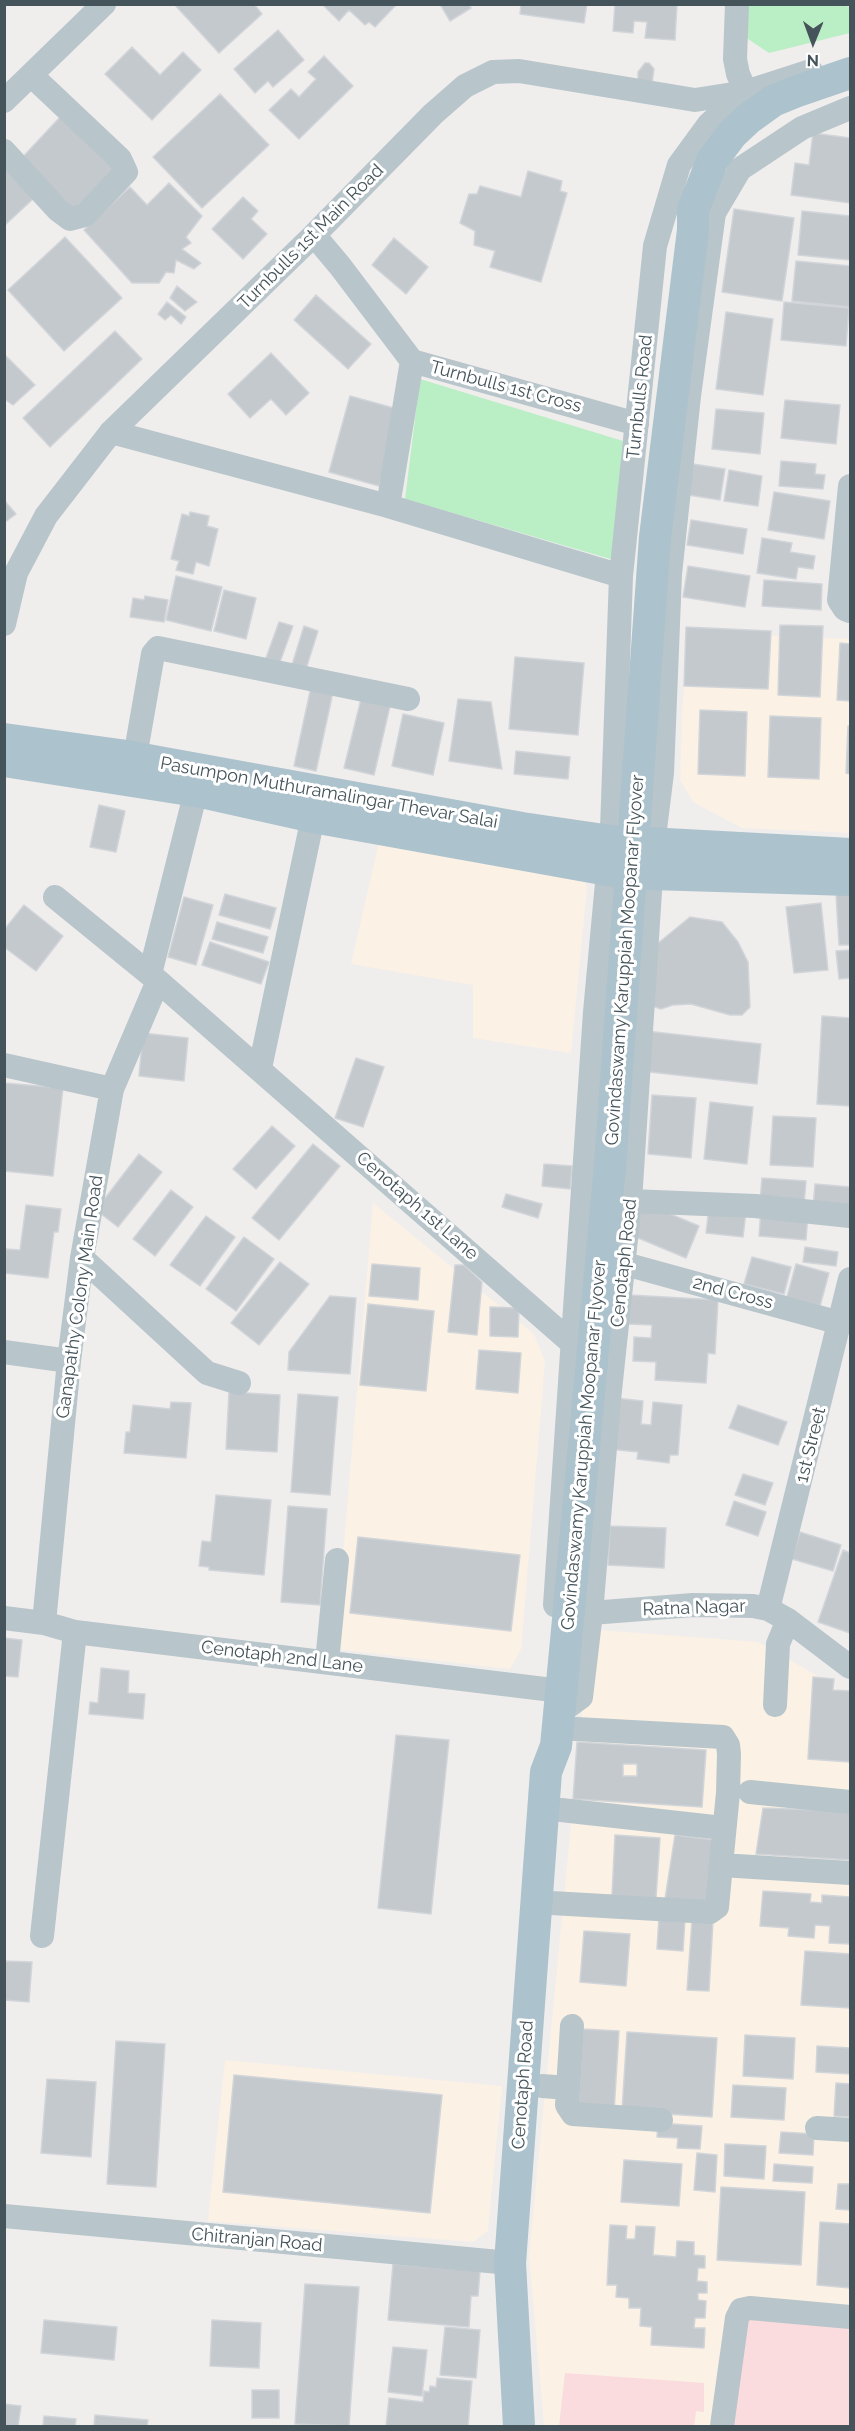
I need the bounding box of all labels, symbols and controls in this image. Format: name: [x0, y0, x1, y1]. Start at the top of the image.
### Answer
north arrow: [783, 12, 843, 72]
text: N: [806, 51, 819, 70]
street label: Turnbulls 1st Main Road: [234, 160, 388, 314]
street label: Turnbulls Road: [623, 334, 657, 460]
street label: Turnbulls 1st Cross: [428, 356, 584, 418]
street label: Pasumpon Muthuramalingar Thevar Salai: [159, 753, 499, 833]
street label: Govindaswamy Karuppiah Moopanar Flyover: [601, 774, 649, 1146]
street label: Cenotaph 1st Lane: [352, 1147, 482, 1265]
street label: Ganapathy Colony Main Road: [52, 1174, 108, 1420]
street label: Cenotaph Road: [607, 1198, 641, 1328]
street label: Govindaswamy Karuppiah Moopanar Flyover: [557, 1259, 611, 1631]
street label: 2nd Cross: [691, 1272, 775, 1314]
street label: 1st Street: [791, 1405, 831, 1485]
street label: Ratna Nagar: [642, 1595, 746, 1621]
street label: Cenotaph 2nd Lane: [200, 1636, 364, 1678]
street label: Cenotaph Road: [508, 2020, 538, 2150]
street label: Chitranjan Road: [191, 2224, 323, 2256]

